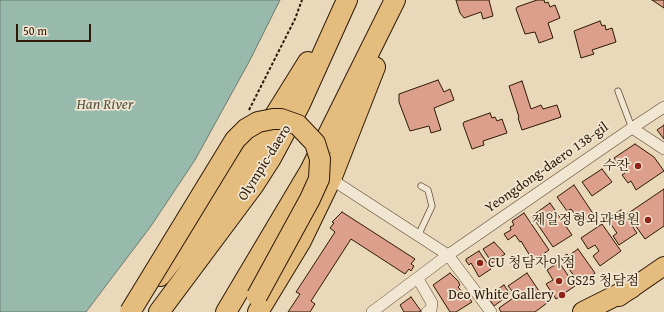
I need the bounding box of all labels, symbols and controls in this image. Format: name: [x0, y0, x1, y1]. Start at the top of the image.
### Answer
scale bar: [18, 16, 93, 42]
text: 50 m: [23, 22, 47, 39]
water label: Han River: [77, 96, 133, 114]
street label: Yeongdong-daero 138-gil: [482, 119, 612, 217]
street label: Olympic-daero: [235, 122, 295, 204]
place label: 수잔: [603, 158, 630, 174]
marker: 수잔: [633, 161, 643, 171]
place label: 제일정형외과병원: [532, 212, 640, 228]
marker: 제일정형외과병원: [643, 215, 653, 225]
place label: CU 청담자이점: [488, 255, 576, 271]
marker: CU 청담자이점: [475, 258, 485, 268]
place label: GS25 청담점: [567, 273, 639, 289]
marker: GS25 청담점: [554, 276, 564, 286]
place label: Deo White Gallery: [448, 287, 554, 303]
marker: Deo White Gallery: [557, 290, 567, 300]

